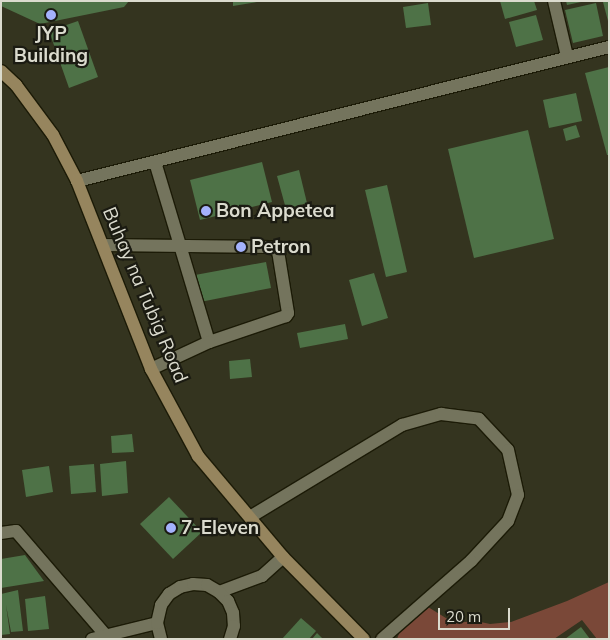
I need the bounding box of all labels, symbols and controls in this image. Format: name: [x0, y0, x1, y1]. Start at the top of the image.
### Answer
marker: JYP Building: [45, 9, 57, 21]
place label: JYP Building: [14, 23, 88, 67]
place label: Bon Appetea: [216, 200, 335, 222]
street label: Buhay na Tubig Road: [98, 204, 192, 386]
marker: Bon Appetea: [200, 205, 212, 217]
place label: Petron: [251, 236, 311, 258]
marker: Petron: [235, 241, 247, 253]
place label: 7-Eleven: [181, 517, 259, 539]
marker: 7-Eleven: [165, 522, 177, 534]
scale bar: [440, 598, 512, 630]
text: 20 m: [446, 607, 481, 626]

